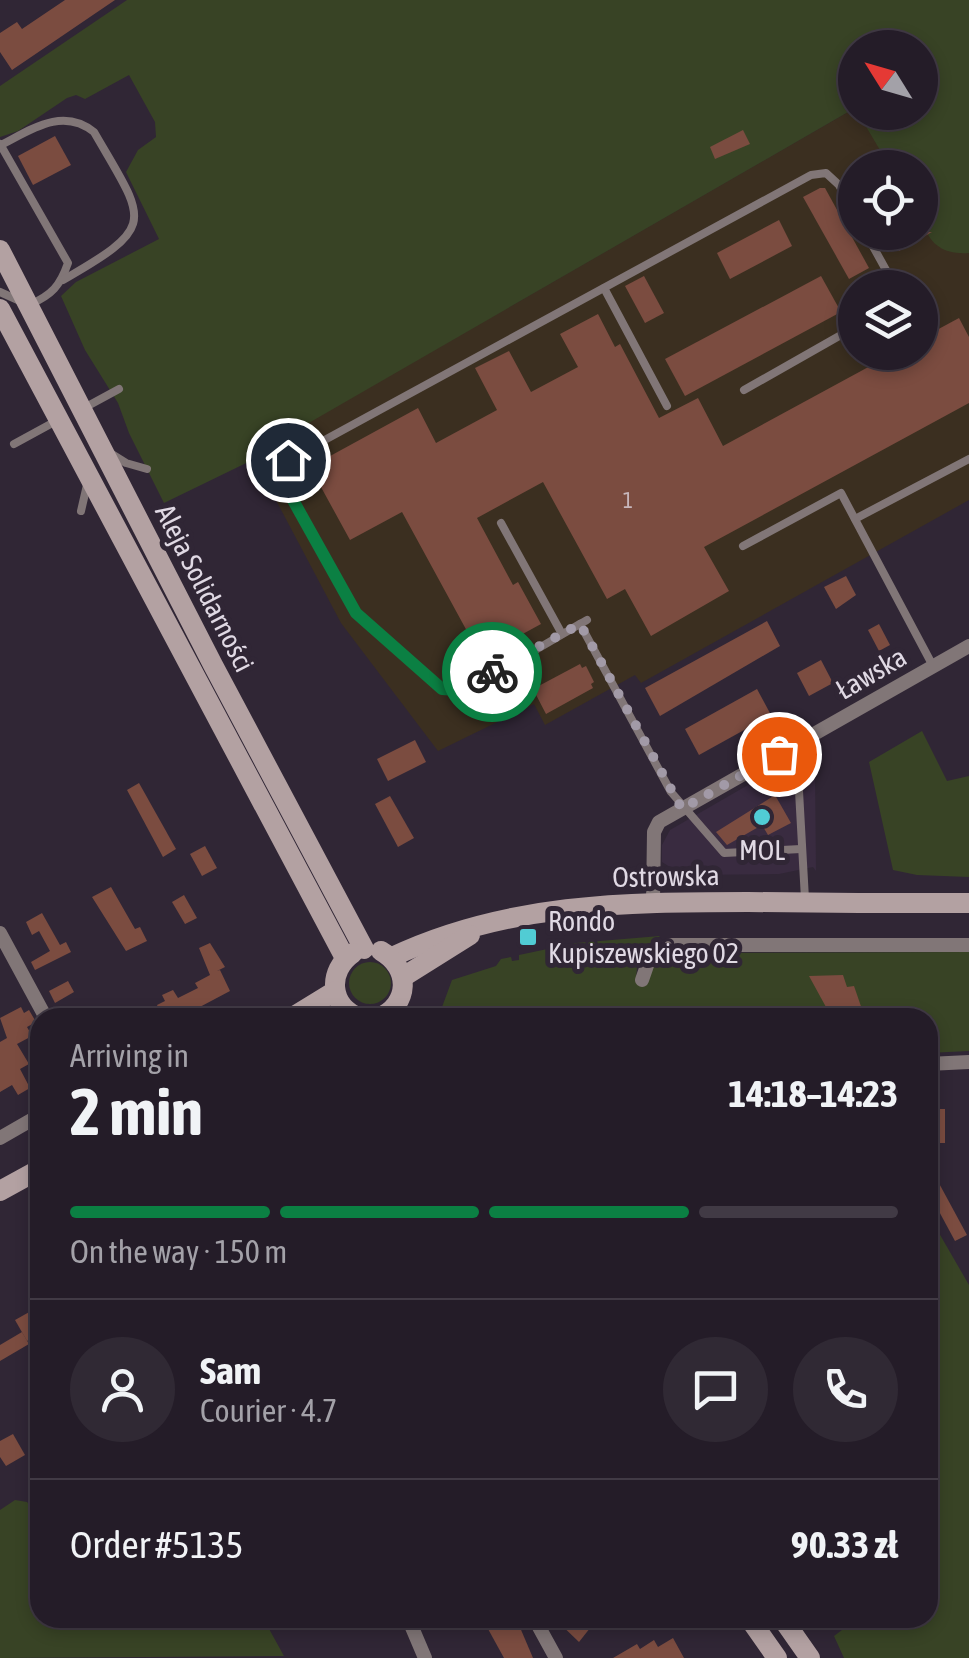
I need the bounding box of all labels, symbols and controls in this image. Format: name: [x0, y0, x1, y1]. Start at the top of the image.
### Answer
north arrow: [838, 30, 938, 130]
map controls: [838, 30, 938, 370]
button: locate: [838, 150, 938, 250]
button: layers: [838, 270, 938, 370]
pin: [246, 418, 331, 503]
icon: home: [261, 433, 316, 488]
house number: 1: [623, 487, 633, 513]
street label: Aleja Solidarności: [149, 499, 261, 677]
courier: [442, 622, 542, 722]
street label: Ławska: [830, 640, 912, 706]
icon: bike: [465, 645, 520, 700]
pin: [737, 712, 822, 797]
icon: bag: [752, 727, 807, 782]
marker: MOL: [751, 806, 773, 828]
place label: MOL: [739, 834, 785, 866]
street label: Ostrowska: [612, 859, 720, 893]
place label: Rondo Kupiszewskiego 02: [548, 905, 739, 969]
marker: Rondo Kupiszewskiego 02: [517, 926, 539, 948]
text: Arriving in: [70, 1037, 189, 1074]
text: 14:18–14:23: [728, 1072, 898, 1115]
text: 2 min: [70, 1074, 203, 1149]
text: On the way · 150 m: [70, 1233, 287, 1270]
button: person: [70, 1337, 175, 1442]
button: chat: [663, 1337, 768, 1442]
button: phone: [793, 1337, 898, 1442]
text: Sam: [200, 1349, 261, 1392]
text: Courier · 4.7: [200, 1392, 337, 1429]
text: Order #5135: [70, 1523, 243, 1566]
text: 90.33 zł: [791, 1523, 898, 1566]

